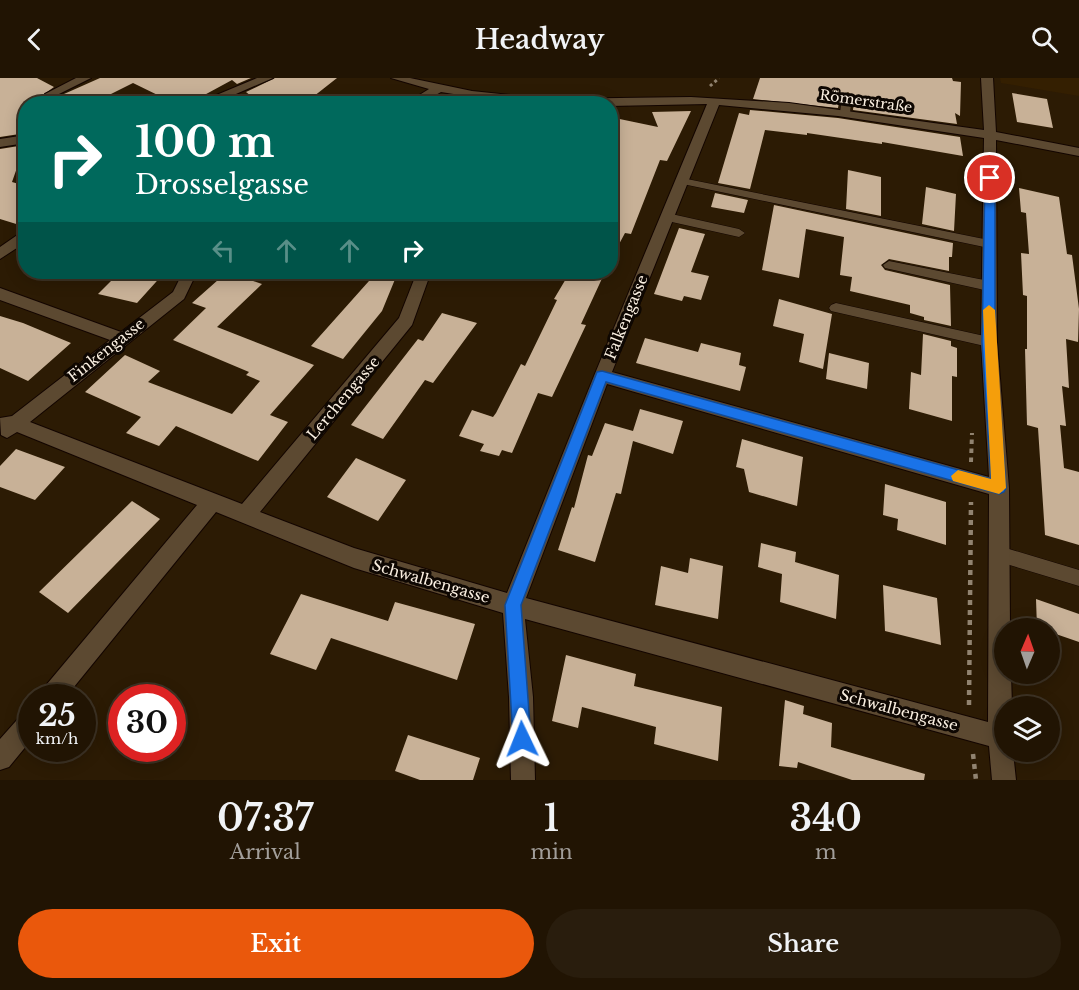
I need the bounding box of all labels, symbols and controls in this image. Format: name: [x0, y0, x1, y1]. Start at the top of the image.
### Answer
icon: back: [18, 23, 51, 56]
text: Headway: [475, 23, 604, 56]
icon: search: [1028, 23, 1061, 56]
street label: Römerstraße: [818, 86, 914, 116]
text: 100 m: [135, 116, 274, 168]
icon: right: [36, 120, 114, 198]
pin: [964, 152, 1015, 203]
icon: arrive: [973, 161, 1006, 194]
text: Drosselgasse: [135, 168, 309, 201]
icon: left: [207, 234, 240, 267]
icon: ahead: [270, 234, 303, 267]
icon: ahead: [333, 234, 366, 267]
icon: right: [396, 234, 429, 267]
street label: Falkengasse: [600, 272, 652, 362]
street label: Finkengasse: [64, 314, 148, 386]
street label: Lerchengasse: [303, 352, 383, 444]
street label: Schwalbengasse: [370, 555, 492, 607]
north arrow: [994, 618, 1060, 684]
map controls: [994, 618, 1060, 762]
speed limit sign: 30: [108, 684, 186, 762]
street label: Schwalbengasse: [838, 685, 960, 735]
button: layers: [994, 696, 1060, 762]
text: 25: [38, 697, 76, 734]
position arrow: [490, 707, 554, 771]
text: km/h: [36, 729, 78, 748]
text: 07:37: [217, 796, 313, 841]
text: 1: [544, 796, 559, 841]
text: 340: [790, 796, 862, 841]
text: Arrival: [230, 840, 301, 864]
text: min: [530, 840, 573, 864]
text: m: [815, 840, 836, 864]
button: Exit: [18, 909, 534, 978]
button: Share: [546, 909, 1061, 978]

